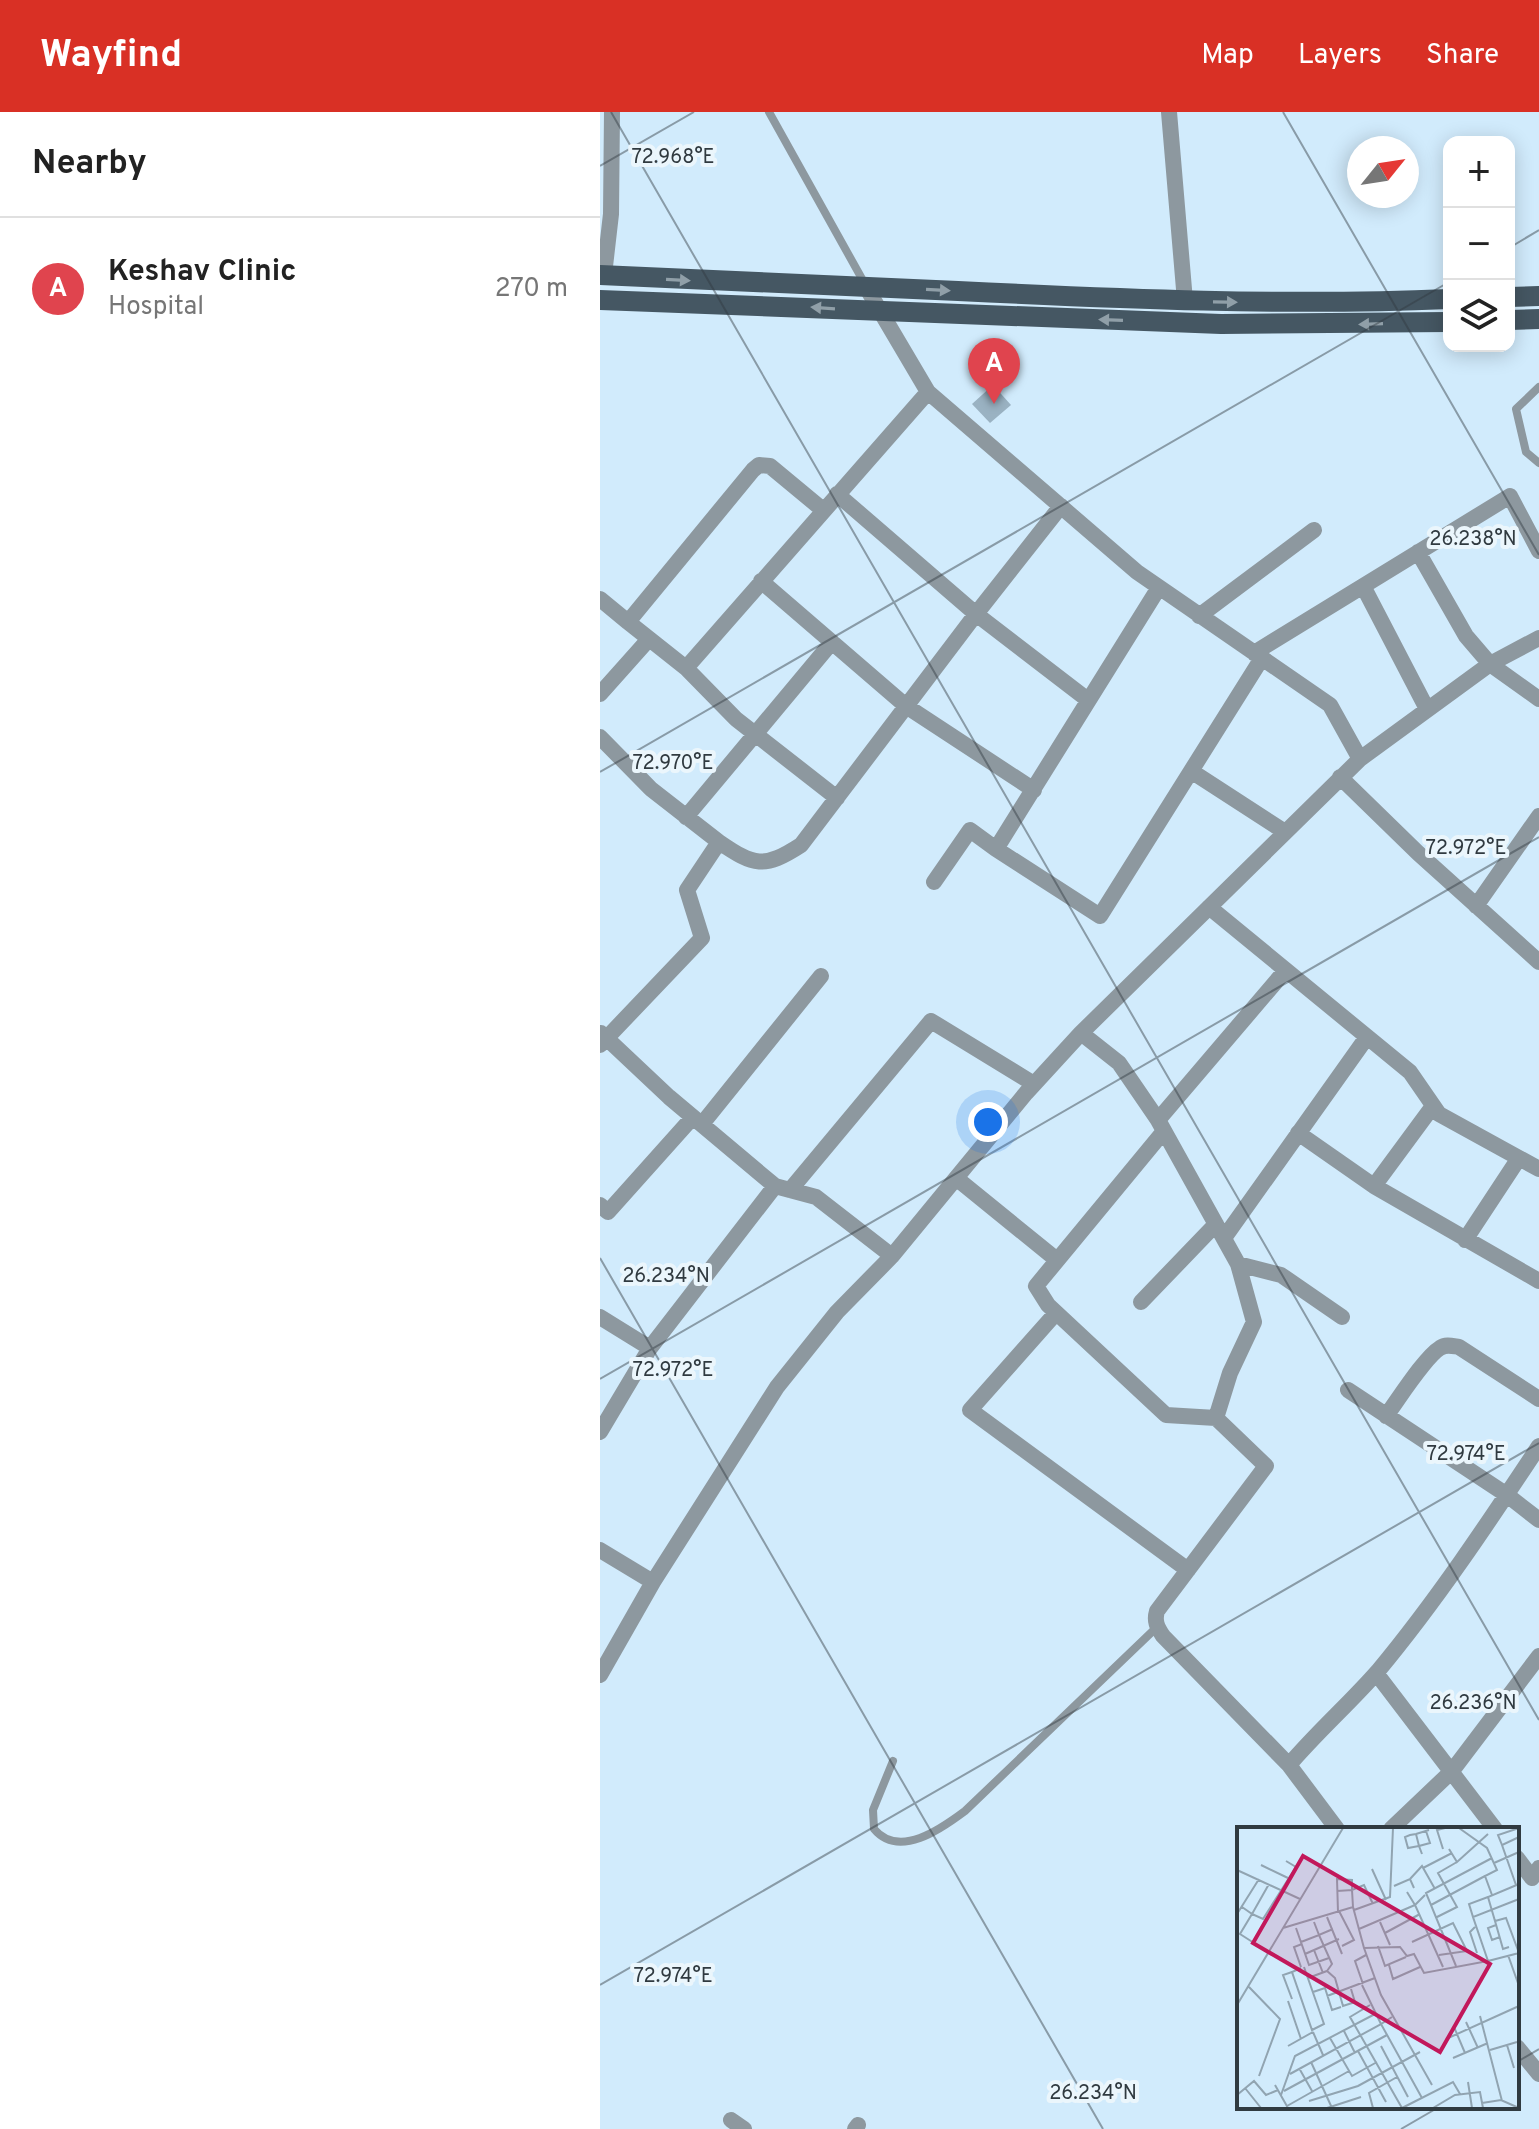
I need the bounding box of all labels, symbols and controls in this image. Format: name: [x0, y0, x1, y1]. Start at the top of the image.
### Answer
text: Wayfind: [40, 32, 182, 81]
text: Map: [1201, 38, 1254, 74]
text: Layers: [1298, 38, 1382, 74]
text: Share: [1426, 38, 1499, 74]
north arrow: [1347, 136, 1419, 208]
map controls: [1443, 136, 1515, 352]
button: +: [1443, 136, 1515, 208]
text: Nearby: [32, 143, 147, 186]
text: 72.968°E: [631, 145, 715, 171]
button: −: [1443, 208, 1515, 280]
text: Keshav Clinic: [108, 254, 297, 291]
text: A: [49, 273, 67, 306]
text: 270 m: [495, 273, 568, 306]
one-way arrow: [666, 273, 691, 286]
button: layers: [1443, 280, 1515, 352]
one-way arrow: [926, 284, 951, 297]
text: Hospital: [108, 291, 204, 324]
one-way arrow: [1213, 296, 1238, 308]
one-way arrow: [810, 301, 835, 314]
one-way arrow: [1098, 313, 1123, 326]
one-way arrow: [1358, 318, 1383, 330]
pin: A: [968, 338, 1020, 404]
text: 26.238°N: [1429, 527, 1517, 553]
text: 72.970°E: [632, 751, 714, 777]
text: 72.972°E: [1426, 836, 1506, 862]
your location: [968, 1102, 1008, 1142]
text: 26.234°N: [622, 1264, 710, 1290]
text: 72.972°E: [633, 1358, 713, 1384]
text: 72.974°E: [1426, 1442, 1506, 1468]
text: 26.236°N: [1429, 1691, 1517, 1717]
inset map: [1237, 1827, 1519, 2109]
text: 72.974°E: [633, 1964, 713, 1990]
text: 26.234°N: [1049, 2081, 1137, 2107]

